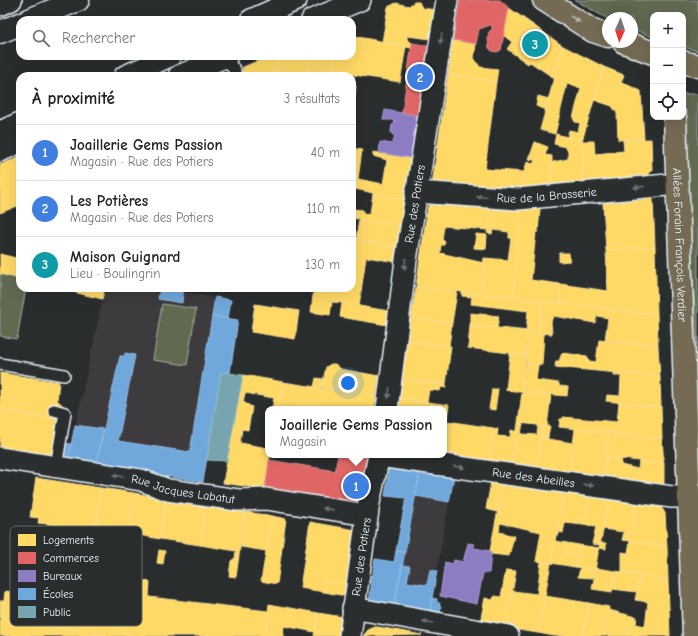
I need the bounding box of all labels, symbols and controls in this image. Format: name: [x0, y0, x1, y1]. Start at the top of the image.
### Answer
north arrow: [602, 12, 638, 48]
map controls: [650, 12, 686, 120]
button: +: [650, 12, 686, 48]
search box: [16, 16, 356, 60]
one-way arrow: [570, 16, 581, 23]
icon: search: [30, 27, 52, 49]
text: Rechercher: [62, 29, 135, 47]
pin: 3: [522, 29, 548, 59]
one-way arrow: [438, 32, 444, 45]
button: −: [650, 48, 686, 84]
pin: 2: [407, 62, 433, 92]
button: locate: [650, 84, 686, 120]
text: À proximité: [32, 89, 115, 108]
text: 3 résultats: [284, 91, 340, 106]
text: Joaillerie Gems Passion: [70, 136, 223, 154]
text: 1: [42, 145, 48, 160]
text: 40 m: [311, 145, 340, 160]
text: Magasin · Rue des Potiers: [70, 154, 213, 169]
street label: Rue des Potiers: [402, 164, 428, 244]
street label: Allées Forain François Verdier: [670, 168, 690, 323]
one-way arrow: [633, 184, 645, 190]
street label: Rue de la Brasserie: [496, 185, 597, 206]
text: Les Potières: [70, 192, 148, 210]
one-way arrow: [476, 193, 488, 200]
text: 2: [42, 201, 48, 216]
text: 110 m: [307, 201, 340, 216]
text: Magasin · Rue des Potiers: [70, 210, 213, 225]
text: Maison Guignard: [70, 248, 180, 266]
text: 3: [42, 257, 48, 272]
text: 130 m: [305, 257, 340, 272]
one-way arrow: [402, 258, 408, 270]
text: Lieu · Boulingrin: [70, 266, 160, 281]
your location: [338, 373, 358, 393]
one-way arrow: [386, 387, 392, 399]
popup: [265, 406, 447, 458]
text: Joaillerie Gems Passion: [280, 416, 432, 434]
text: Magasin: [280, 434, 326, 449]
one-way arrow: [453, 464, 465, 470]
street label: Rue des Abeilles: [491, 465, 576, 490]
pin: 1: [343, 471, 369, 501]
street label: Rue Jacques Labatut: [130, 472, 236, 507]
one-way arrow: [112, 473, 124, 479]
one-way arrow: [581, 482, 594, 488]
one-way arrow: [322, 506, 334, 512]
street label: Rue des Potiers: [349, 517, 374, 597]
legend: [10, 526, 142, 626]
text: Logements: [43, 534, 94, 547]
text: Commerces: [43, 552, 99, 565]
text: Bureaux: [43, 570, 82, 583]
text: Écoles: [43, 587, 74, 601]
text: Public: [43, 606, 72, 619]
one-way arrow: [422, 618, 435, 624]

